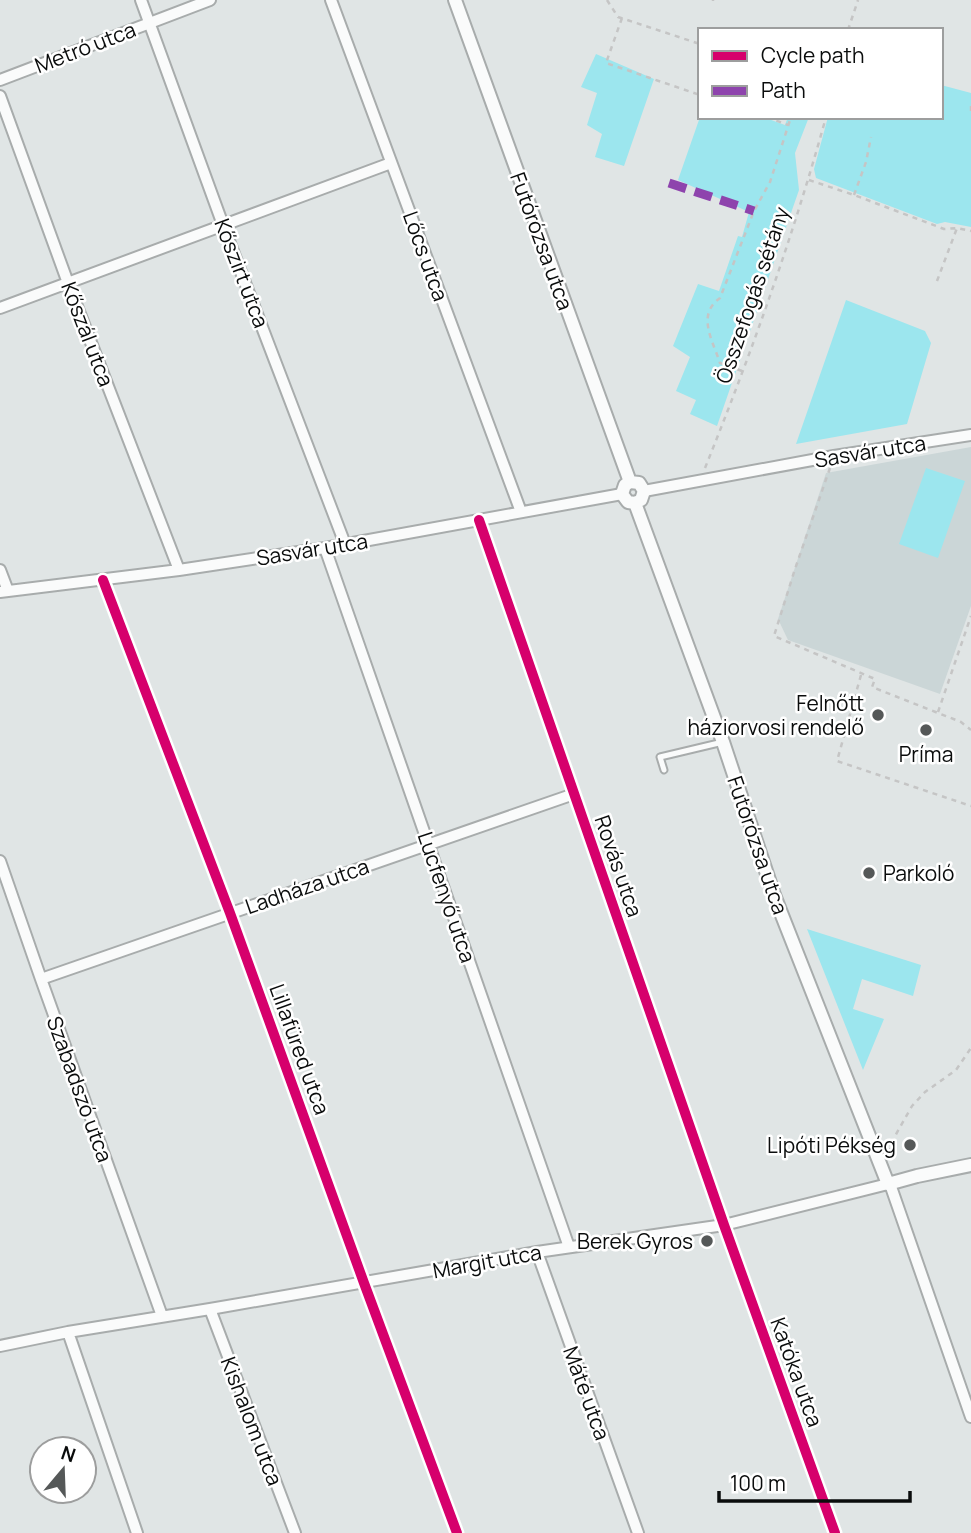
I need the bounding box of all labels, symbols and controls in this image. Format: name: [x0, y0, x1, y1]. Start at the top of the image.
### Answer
street label: Metró utca: [30, 15, 140, 79]
legend: [698, 28, 943, 119]
text: Cycle path: [761, 41, 864, 69]
text: Path: [761, 76, 806, 104]
street label: Futórózsa utca: [504, 168, 580, 314]
street label: Összefogás sétány: [709, 203, 795, 387]
street label: Lőcs utca: [397, 207, 455, 305]
street label: Kőszirt utca: [208, 214, 276, 332]
street label: Kőszál utca: [55, 278, 121, 390]
street label: Sasvár utca: [812, 428, 928, 474]
street label: Sasvár utca: [254, 526, 370, 572]
place label: Felnőtt háziorvosi rendelő: [687, 689, 864, 741]
marker: Felnőtt háziorvosi rendelő: [870, 707, 886, 723]
marker: Príma: [918, 722, 934, 738]
place label: Príma: [899, 740, 953, 768]
street label: Futórózsa utca: [721, 772, 795, 918]
street label: Rovás utca: [589, 811, 649, 921]
street label: Lucfenyő utca: [411, 828, 483, 966]
street label: Ladháza utca: [241, 852, 373, 920]
place label: Parkoló: [883, 859, 954, 887]
marker: Parkoló: [861, 865, 877, 881]
street label: Lillafüred utca: [263, 980, 337, 1118]
street label: Szabadszó utca: [41, 1012, 119, 1166]
place label: Lipóti Pékség: [767, 1131, 896, 1159]
marker: Lipóti Pékség: [902, 1137, 918, 1153]
place label: Berek Gyros: [577, 1227, 693, 1255]
marker: Berek Gyros: [699, 1233, 715, 1249]
street label: Margit utca: [430, 1238, 544, 1284]
street label: Katóka utca: [764, 1313, 830, 1431]
street label: Máté utca: [557, 1342, 617, 1444]
street label: Kishalom utca: [215, 1353, 289, 1489]
north arrow: [28, 1435, 98, 1505]
text: N: [58, 1439, 79, 1468]
scale bar: [719, 1460, 910, 1504]
text: 100 m: [730, 1469, 786, 1497]

